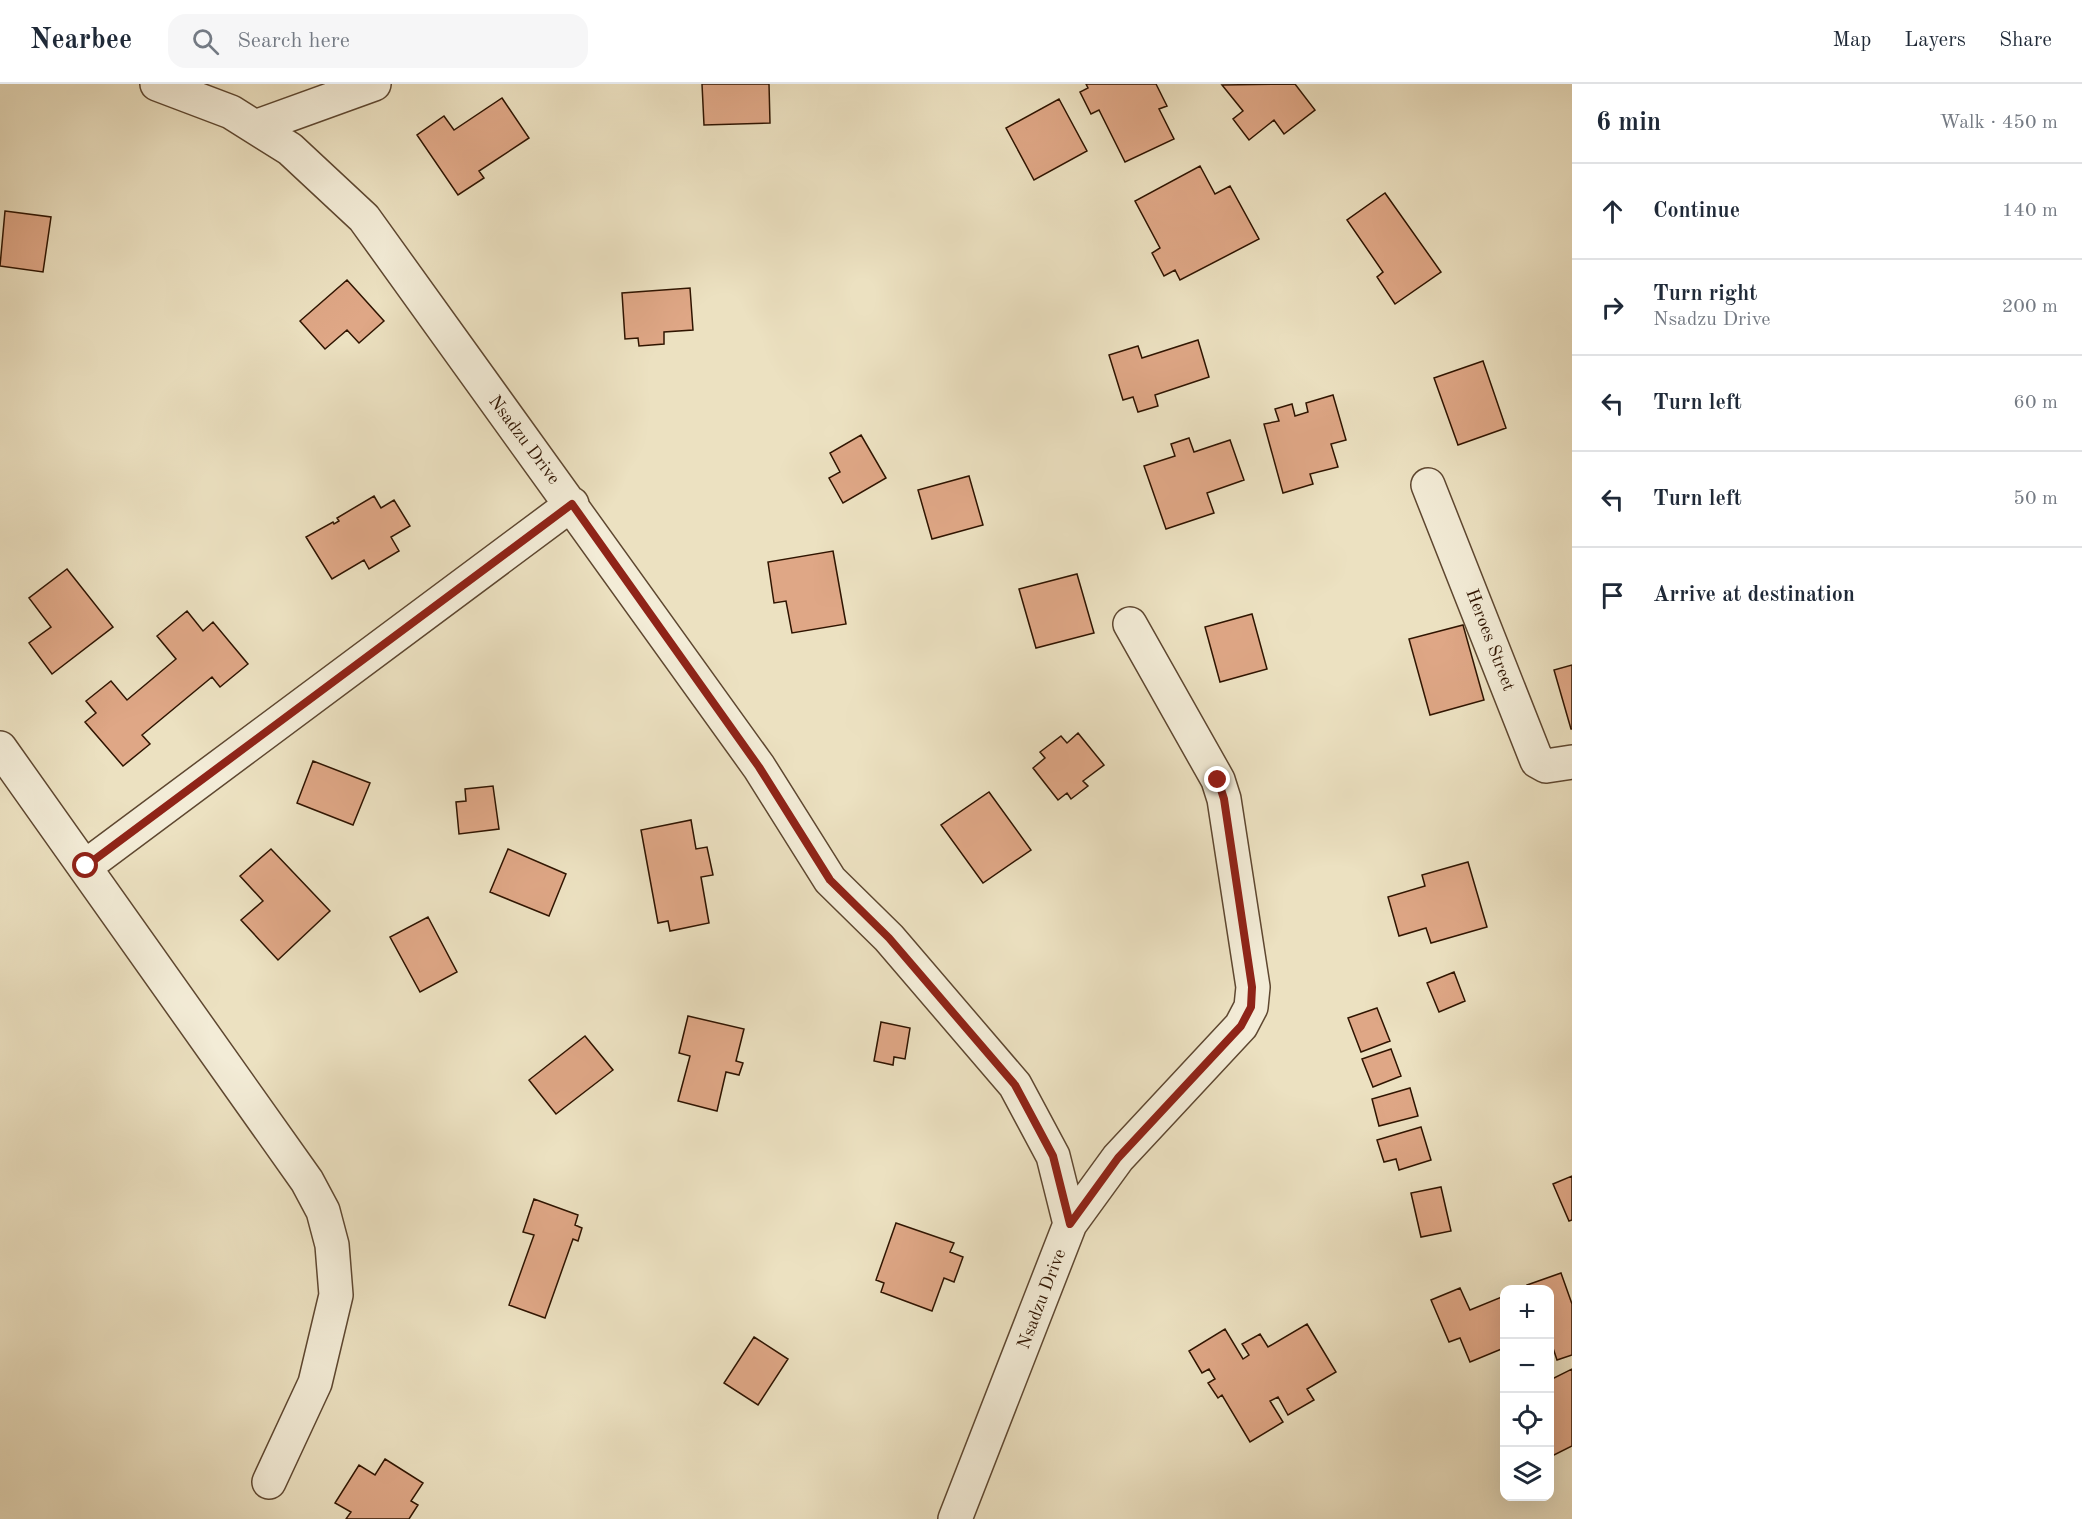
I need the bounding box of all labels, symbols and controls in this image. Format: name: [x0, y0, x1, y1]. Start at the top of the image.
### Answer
search box: [168, 14, 588, 68]
icon: search: [189, 25, 222, 58]
text: Nearbee: [30, 27, 132, 55]
text: Search here: [237, 30, 350, 52]
text: Map: [1832, 30, 1871, 51]
text: Layers: [1904, 30, 1966, 51]
text: Share: [1999, 30, 2052, 51]
text: 6 min: [1596, 110, 1661, 136]
text: Walk · 450 m: [1939, 113, 2058, 133]
icon: ahead: [1596, 195, 1629, 228]
text: Continue: [1653, 200, 1740, 222]
text: 140 m: [2002, 201, 2058, 221]
text: Turn right: [1653, 283, 1757, 305]
icon: right: [1596, 291, 1629, 324]
text: 200 m: [2002, 297, 2058, 317]
text: Nsadzu Drive: [1653, 310, 1771, 330]
icon: left: [1596, 387, 1629, 420]
street label: Nsadzu Drive: [485, 392, 563, 488]
text: Turn left: [1653, 392, 1742, 414]
text: 60 m: [2013, 393, 2058, 413]
icon: left: [1596, 483, 1629, 516]
text: Turn left: [1653, 488, 1742, 510]
text: 50 m: [2013, 489, 2058, 509]
icon: arrive: [1596, 579, 1629, 612]
text: Arrive at destination: [1653, 584, 1855, 606]
street label: Heroes Street: [1462, 587, 1518, 693]
route end: [1204, 766, 1230, 792]
route start: [72, 852, 98, 878]
street label: Nsadzu Drive: [1015, 1246, 1069, 1352]
map controls: [1500, 1285, 1554, 1501]
button: +: [1500, 1285, 1554, 1339]
button: −: [1500, 1339, 1554, 1393]
button: locate: [1500, 1393, 1554, 1447]
button: layers: [1500, 1447, 1554, 1501]

